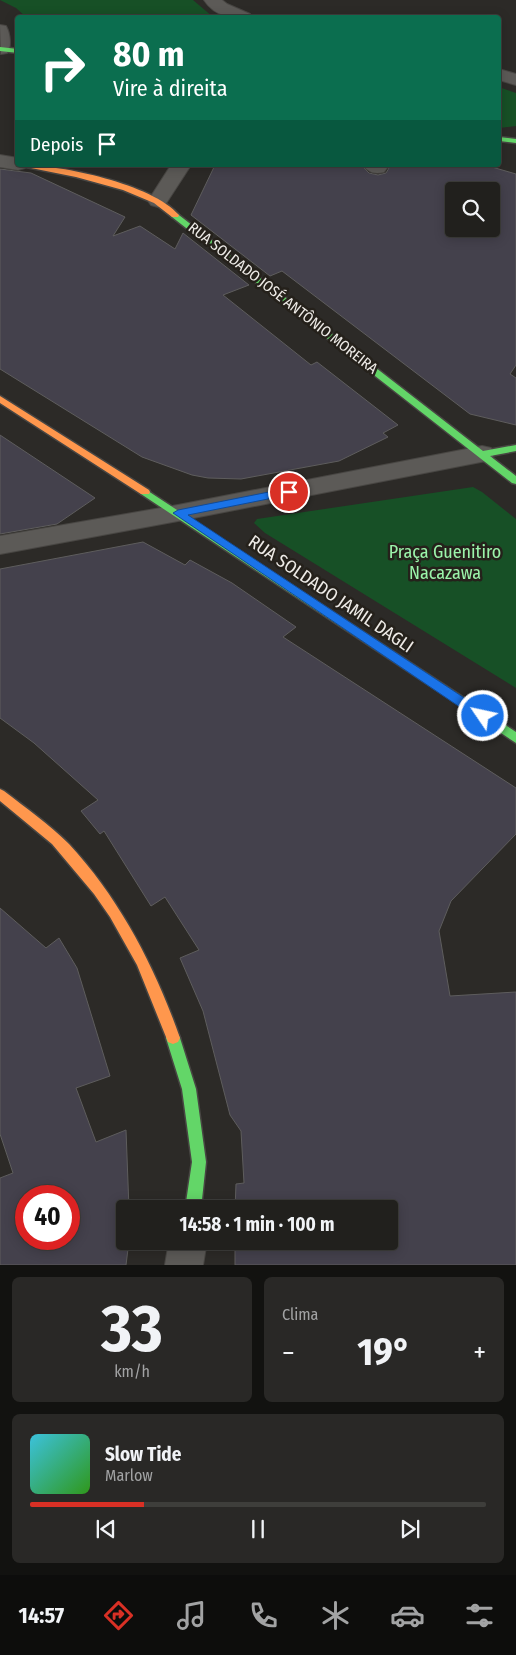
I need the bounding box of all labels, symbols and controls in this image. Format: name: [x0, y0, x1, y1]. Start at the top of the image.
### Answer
text: 80 m: [113, 33, 185, 75]
icon: right: [30, 35, 95, 100]
text: Vire à direita: [113, 75, 227, 102]
icon: arrive: [93, 130, 121, 158]
text: Depois: [30, 133, 83, 156]
map controls: [445, 182, 500, 237]
button: search: [445, 182, 500, 237]
street label: RUA SOLDADO JOSÉ ANTÔNIO MOREIRA: [185, 218, 381, 378]
pin: [268, 471, 310, 513]
icon: arrive: [275, 478, 303, 506]
street label: RUA SOLDADO JAMIL DAGLI: [244, 531, 418, 657]
park label: Praça Guenitiro Nacazawa: [389, 541, 501, 584]
position arrow: [456, 689, 508, 741]
speed limit sign: 40: [15, 1185, 80, 1250]
text: 14:58 · 1 min · 100 m: [180, 1213, 334, 1236]
text: 33: [101, 1290, 163, 1368]
text: Clima: [282, 1305, 318, 1324]
text: 19°: [357, 1329, 411, 1375]
text: −: [282, 1336, 295, 1369]
text: +: [473, 1336, 486, 1369]
text: km/h: [114, 1362, 150, 1381]
text: Slow Tide: [105, 1443, 181, 1466]
text: Marlow: [105, 1466, 153, 1485]
icon: previous: [92, 1515, 120, 1543]
icon: pause: [244, 1515, 272, 1543]
icon: next: [396, 1515, 424, 1543]
icon: directions: [101, 1598, 136, 1633]
icon: music: [174, 1598, 209, 1633]
icon: phone: [246, 1598, 281, 1633]
icon: climate: [318, 1598, 353, 1633]
icon: car: [390, 1598, 425, 1633]
icon: filters: [462, 1598, 497, 1633]
text: 14:57: [19, 1602, 64, 1629]

